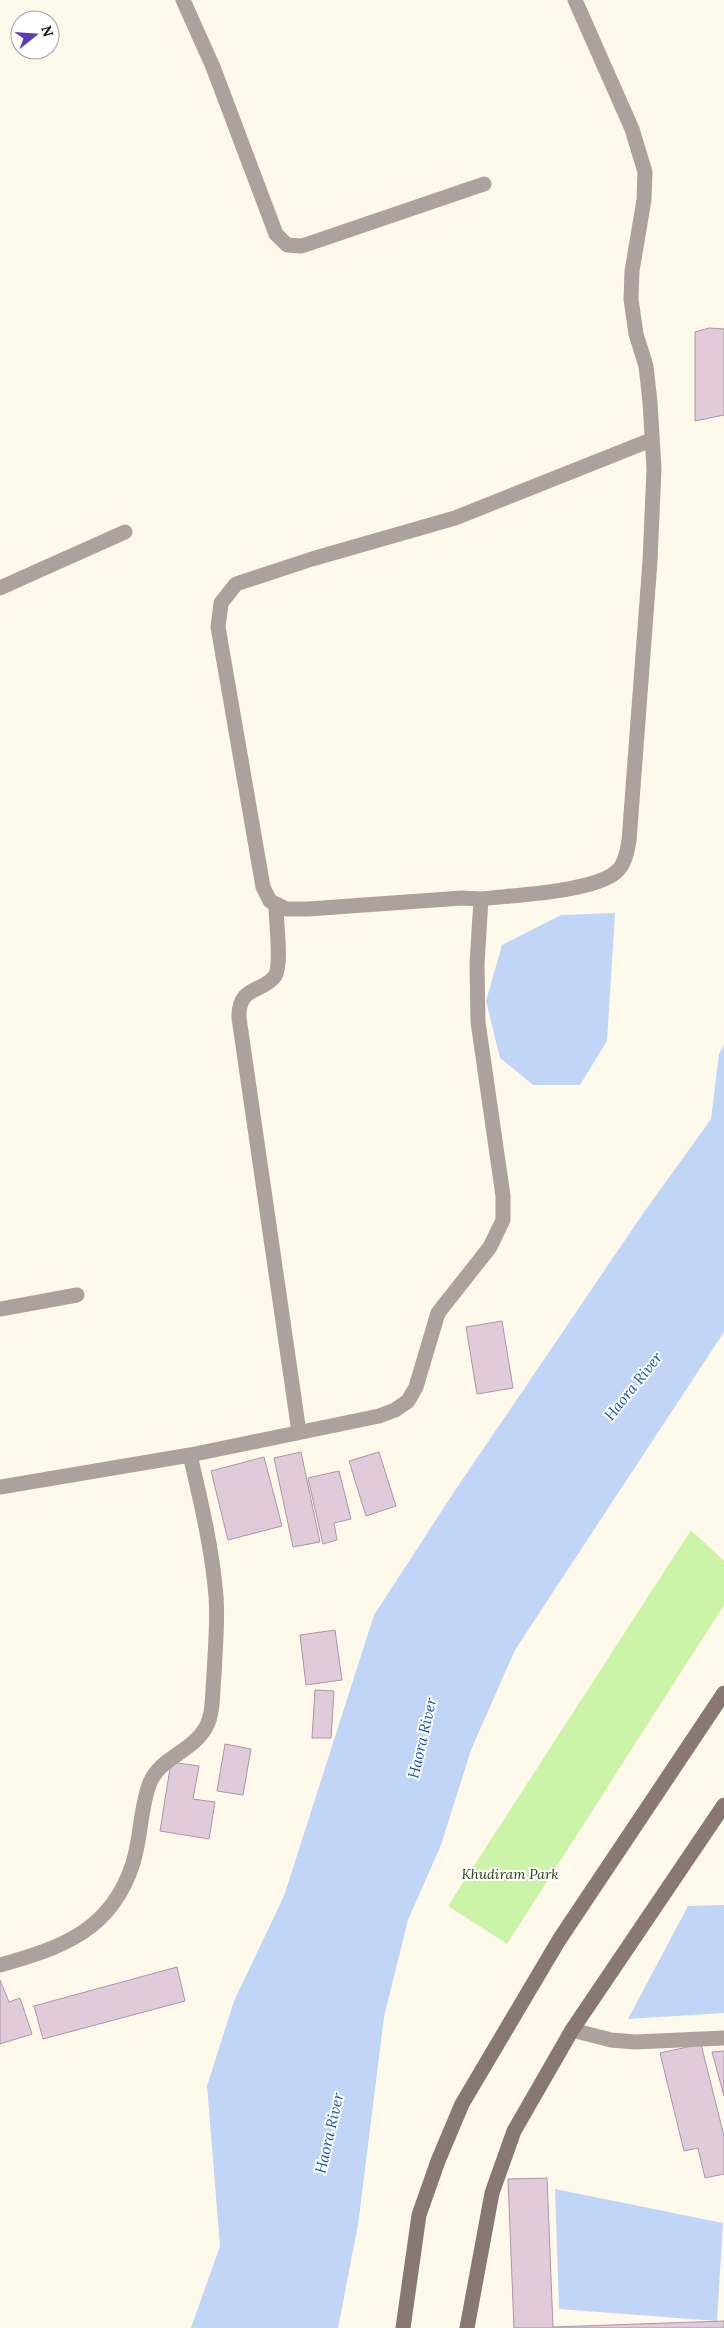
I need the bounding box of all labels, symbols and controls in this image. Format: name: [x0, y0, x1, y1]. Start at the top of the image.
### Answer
north arrow: [10, 10, 60, 60]
text: N: [37, 23, 58, 39]
water label: Haora River: [600, 1348, 666, 1424]
water label: Haora River: [403, 1696, 441, 1780]
park label: Khudiram Park: [461, 1865, 559, 1883]
water label: Haora River: [310, 2091, 348, 2175]

